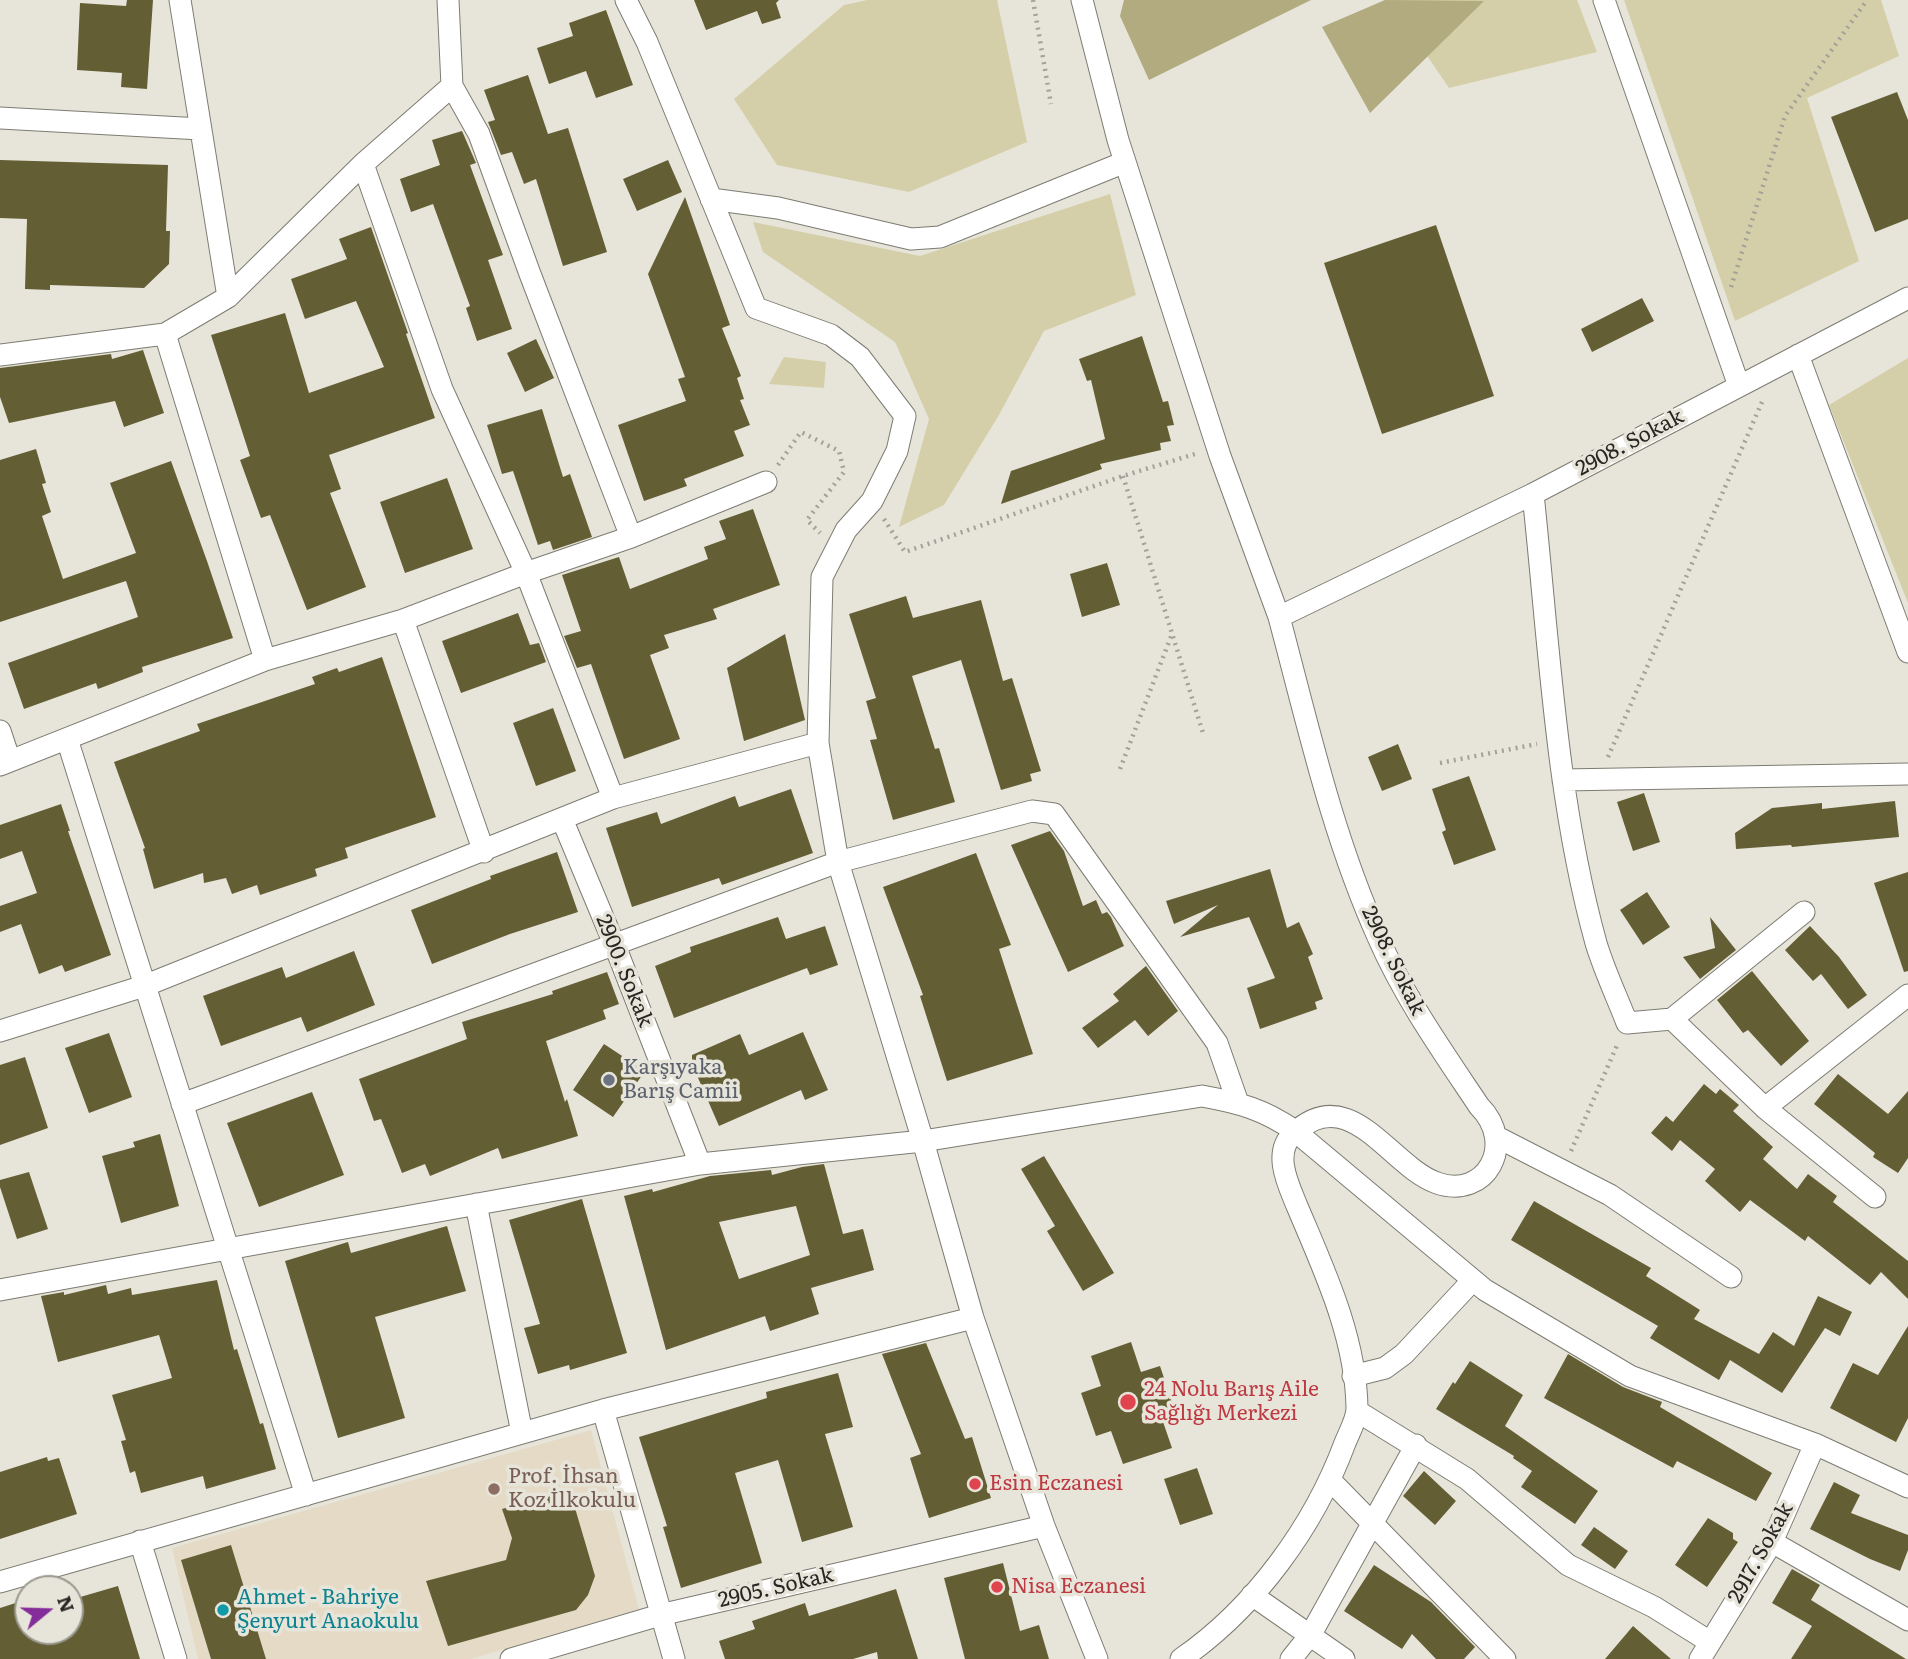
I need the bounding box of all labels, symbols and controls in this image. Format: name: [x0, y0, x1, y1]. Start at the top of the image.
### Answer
street label: 2908. Sokak: [1572, 404, 1688, 482]
street label: 2908. Sokak: [1356, 902, 1430, 1020]
street label: 2900. Sokak: [590, 911, 658, 1031]
place label: Karşıyaka Barış Camii: [623, 1055, 739, 1105]
marker: Karşıyaka Barış Camii: [601, 1072, 617, 1088]
place label: 24 Nolu Barış Aile Sağlığı Merkezi: [1144, 1377, 1319, 1427]
marker: 24 Nolu Barış Aile Sağlığı Merkezi: [1118, 1392, 1138, 1412]
place label: Prof. İhsan Koz İlkokulu: [508, 1464, 636, 1514]
place label: Esin Eczanesi: [989, 1471, 1123, 1497]
marker: Esin Eczanesi: [967, 1476, 983, 1492]
marker: Prof. İhsan Koz İlkokulu: [486, 1481, 502, 1497]
street label: 2917. Sokak: [1723, 1498, 1799, 1608]
street label: 2905. Sokak: [716, 1563, 836, 1613]
place label: Nisa Eczanesi: [1011, 1574, 1146, 1600]
north arrow: [14, 1575, 84, 1645]
marker: Nisa Eczanesi: [989, 1579, 1005, 1595]
place label: Ahmet - Bahriye Şenyurt Anaokulu: [237, 1585, 419, 1635]
text: N: [51, 1592, 83, 1616]
marker: Ahmet - Bahriye Şenyurt Anaokulu: [215, 1602, 231, 1618]

